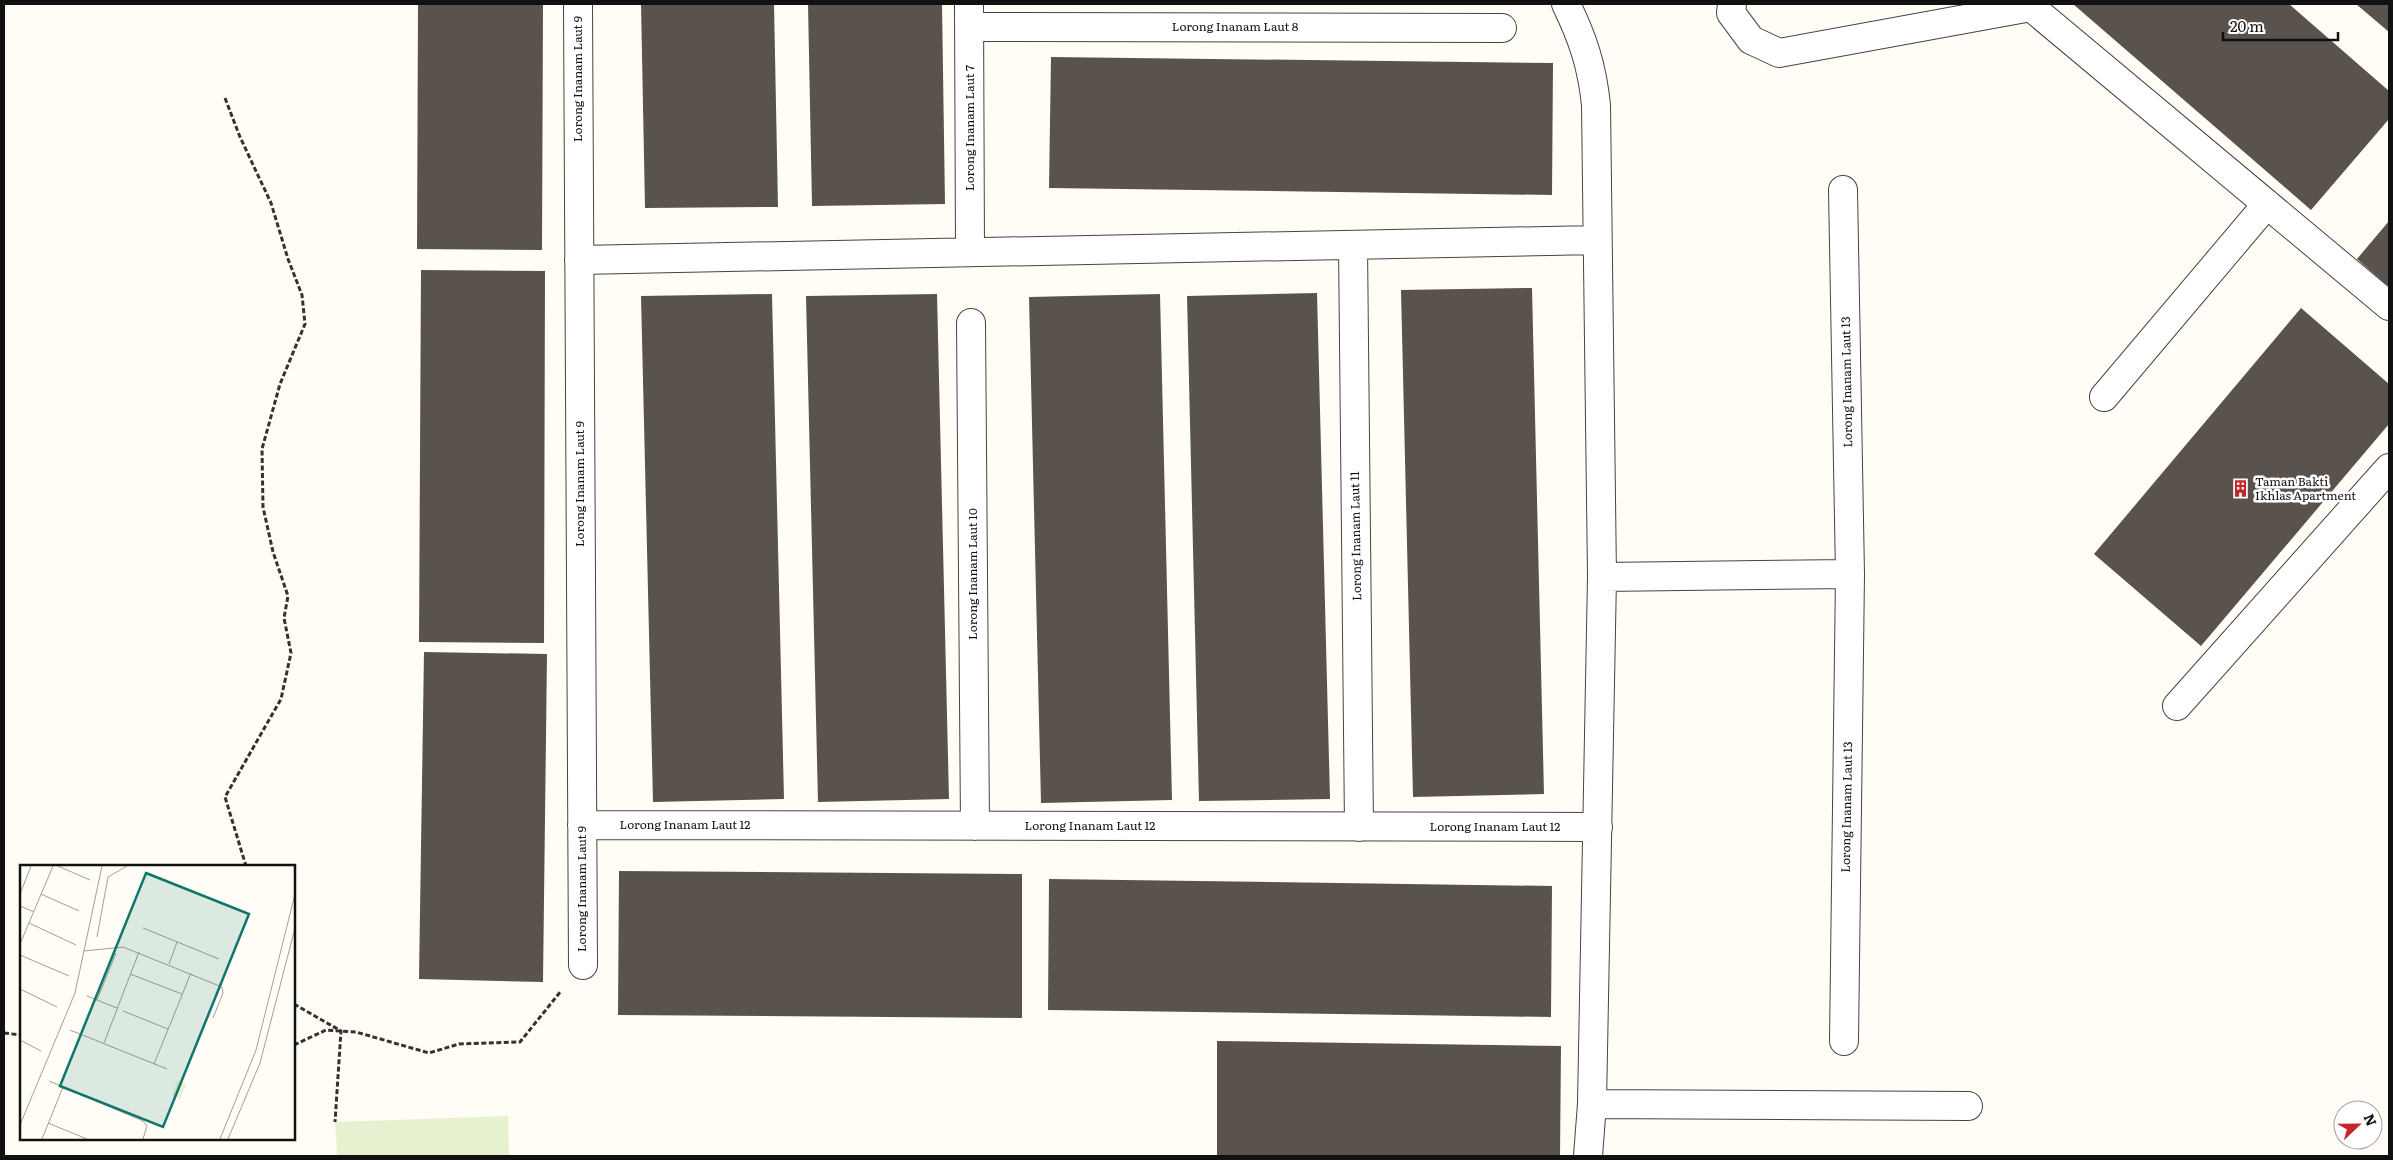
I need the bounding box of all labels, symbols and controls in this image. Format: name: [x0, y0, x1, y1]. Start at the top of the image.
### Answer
scale bar: [2223, 10, 2338, 42]
text: 20 m: [2230, 14, 2264, 37]
street label: Lorong Inanam Laut 9: [568, 16, 586, 142]
street label: Lorong Inanam Laut 8: [1172, 17, 1299, 35]
street label: Lorong Inanam Laut 7: [960, 65, 978, 191]
street label: Lorong Inanam Laut 13: [1836, 316, 1856, 448]
street label: Lorong Inanam Laut 9: [570, 421, 588, 547]
street label: Lorong Inanam Laut 11: [1345, 471, 1365, 601]
place label: Taman Bakti Ikhlas Apartment: [2255, 472, 2356, 504]
building icon: Taman Bakti Ikhlas Apartment: [2231, 479, 2251, 499]
street label: Lorong Inanam Laut 10: [963, 508, 981, 640]
street label: Lorong Inanam Laut 13: [1836, 741, 1856, 873]
street label: Lorong Inanam Laut 12: [620, 815, 750, 833]
street label: Lorong Inanam Laut 12: [1025, 816, 1155, 834]
street label: Lorong Inanam Laut 12: [1430, 817, 1560, 835]
street label: Lorong Inanam Laut 9: [572, 826, 590, 952]
inset map: [20, 865, 295, 1140]
north arrow: [2333, 1100, 2383, 1150]
text: N: [2360, 1111, 2383, 1129]

